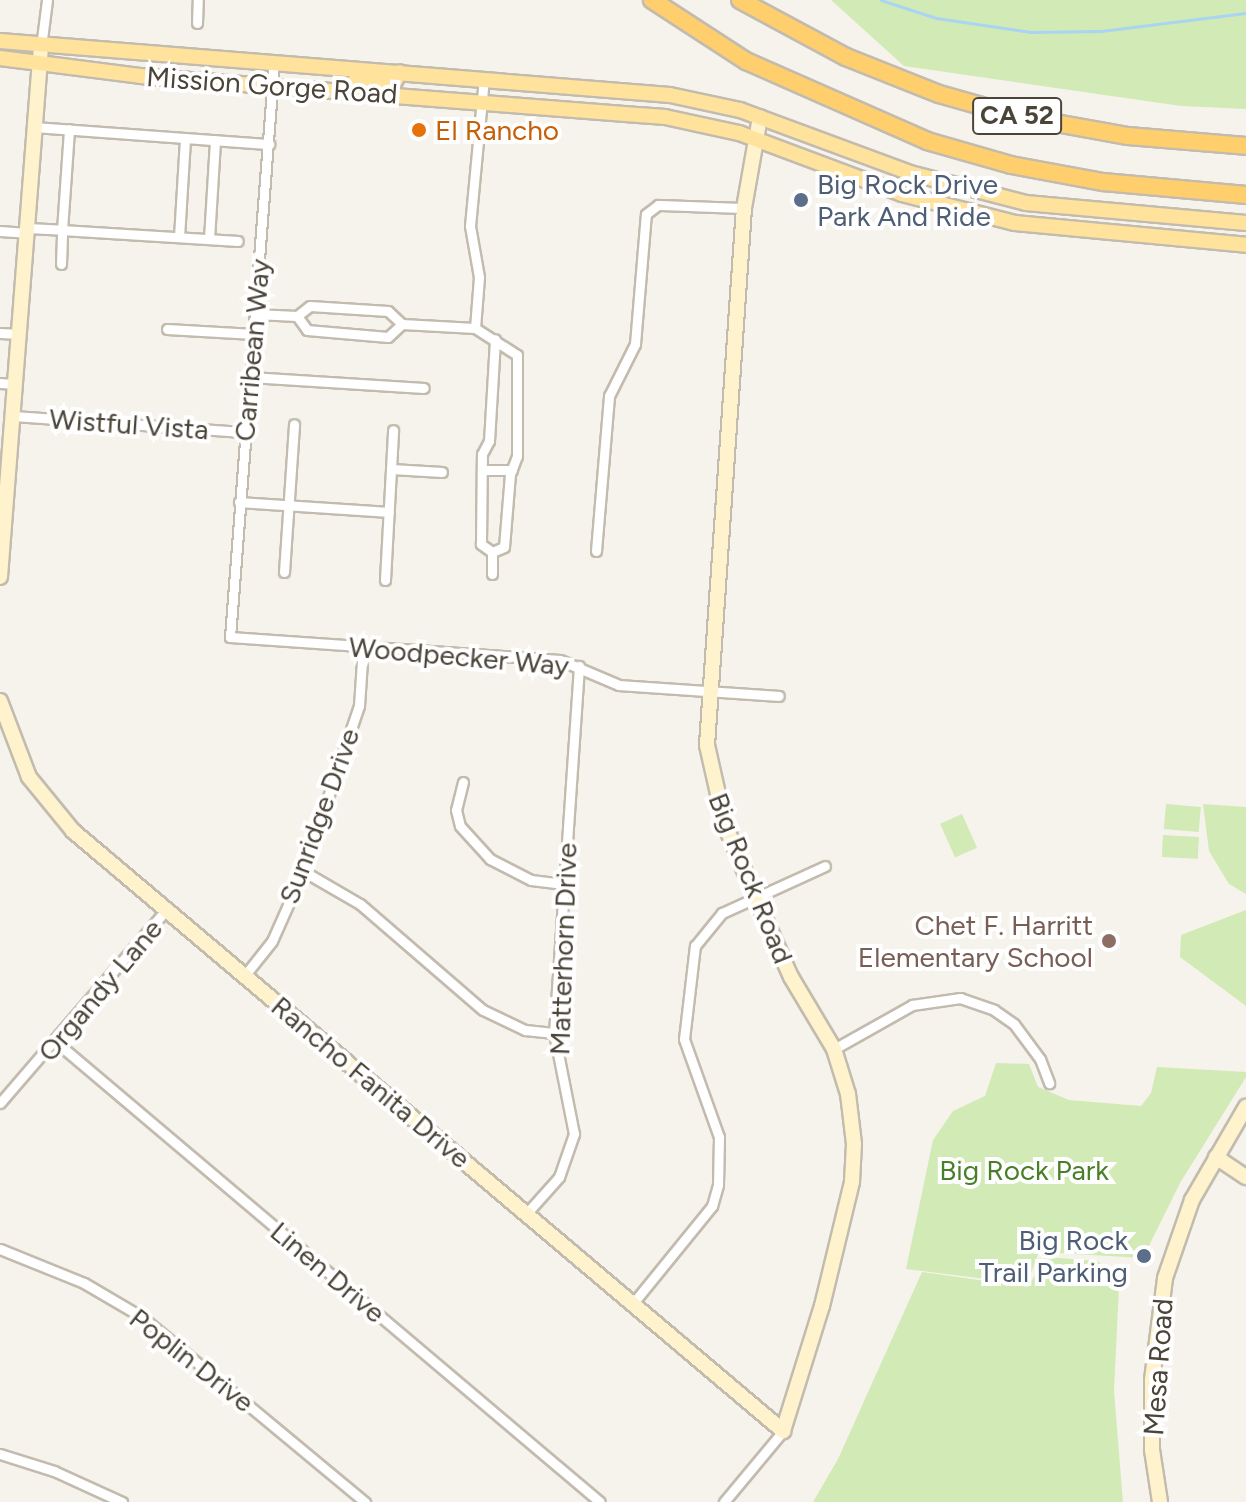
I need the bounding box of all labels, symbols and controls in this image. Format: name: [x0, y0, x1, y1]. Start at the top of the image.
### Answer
street label: Mission Gorge Road: [145, 59, 399, 111]
road number: CA 52: [971, 94, 1063, 138]
place label: El Rancho: [435, 113, 559, 147]
marker: El Rancho: [410, 121, 428, 139]
place label: Big Rock Drive Park And Ride: [817, 167, 998, 233]
marker: Big Rock Drive Park And Ride: [792, 191, 810, 209]
street label: Carribean Way: [227, 257, 277, 443]
street label: Wistful Vista: [48, 402, 210, 446]
street label: Woodpecker Way: [347, 630, 571, 682]
street label: Sunridge Drive: [272, 724, 366, 908]
street label: Big Rock Road: [702, 788, 800, 968]
street label: Matterhorn Drive: [543, 842, 583, 1056]
place label: Chet F. Harritt Elementary School: [858, 908, 1093, 974]
street label: Organdy Lane: [31, 912, 169, 1068]
marker: Chet F. Harritt Elementary School: [1100, 932, 1118, 950]
street label: Rancho Fanita Drive: [265, 989, 477, 1175]
park label: Big Rock Park: [939, 1153, 1109, 1187]
street label: Linen Drive: [264, 1214, 392, 1330]
place label: Big Rock Trail Parking: [979, 1223, 1128, 1289]
marker: Big Rock Trail Parking: [1135, 1247, 1153, 1265]
street label: Mesa Road: [1136, 1297, 1180, 1437]
street label: Poplin Drive: [123, 1301, 261, 1419]

